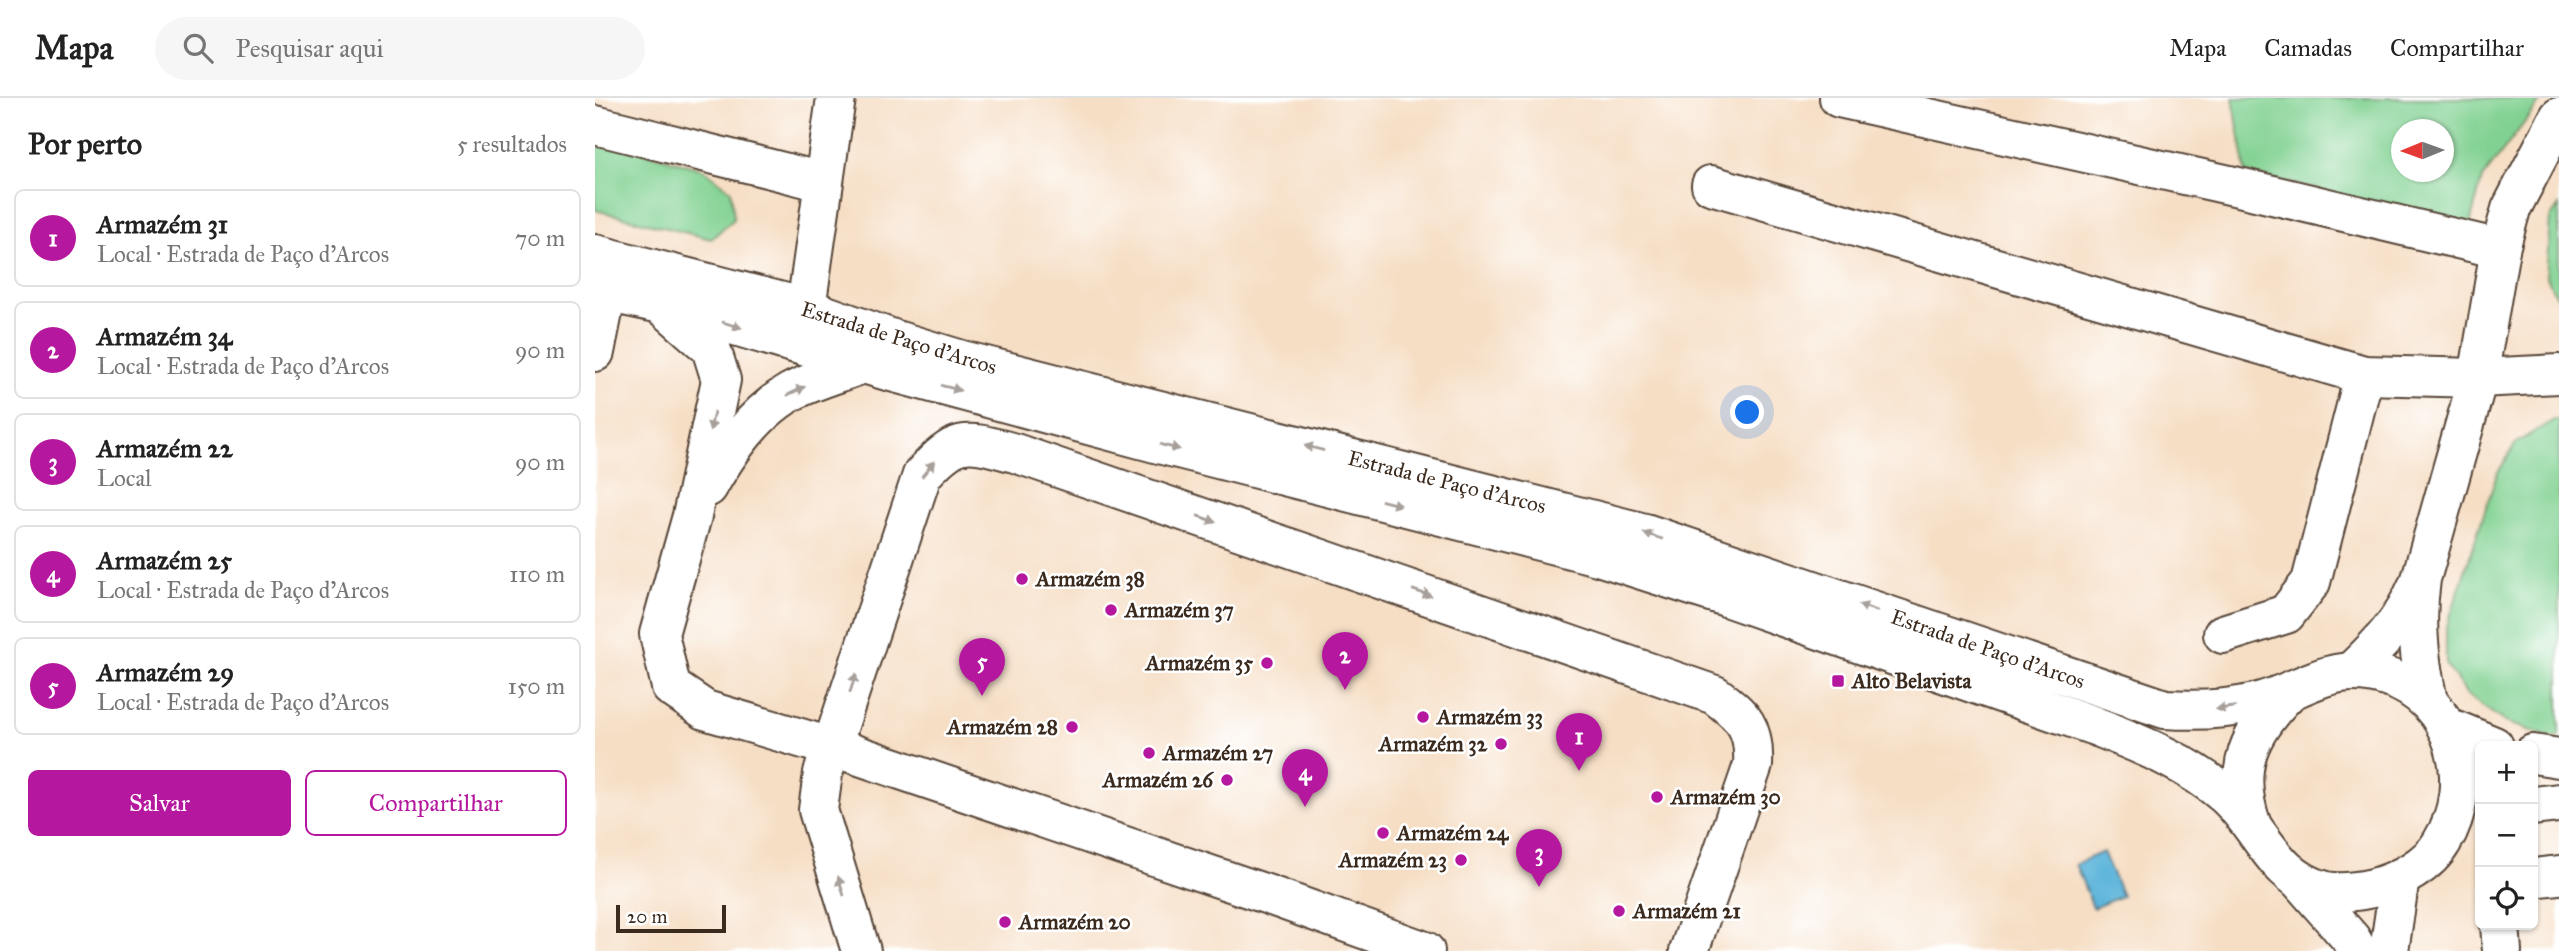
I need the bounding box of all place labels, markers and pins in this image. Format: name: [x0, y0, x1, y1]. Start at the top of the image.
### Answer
place label: Armazém 38: [1034, 566, 1145, 592]
marker: Armazém 38: [1014, 571, 1030, 587]
place label: Armazém 37: [1123, 597, 1234, 623]
marker: Armazém 37: [1103, 602, 1119, 618]
pin: 2: [1322, 632, 1368, 690]
pin: 5: [959, 638, 1005, 696]
place label: Armazém 35: [1144, 650, 1253, 676]
marker: Armazém 35: [1259, 655, 1275, 671]
place label: Alto Belavista: [1850, 668, 1972, 694]
marker: Alto Belavista: [1830, 673, 1846, 689]
place label: Armazém 33: [1435, 704, 1543, 730]
marker: Armazém 33: [1415, 709, 1431, 725]
pin: 1: [1556, 713, 1602, 771]
place label: Armazém 28: [945, 714, 1058, 740]
marker: Armazém 28: [1064, 719, 1080, 735]
place label: Armazém 32: [1377, 731, 1488, 757]
marker: Armazém 32: [1493, 736, 1509, 752]
place label: Armazém 27: [1161, 740, 1273, 766]
marker: Armazém 27: [1141, 745, 1157, 761]
pin: 4: [1282, 749, 1328, 807]
place label: Armazém 26: [1101, 767, 1214, 793]
marker: Armazém 26: [1219, 772, 1235, 788]
place label: Armazém 30: [1669, 784, 1781, 810]
marker: Armazém 30: [1649, 789, 1665, 805]
place label: Armazém 24: [1395, 820, 1510, 846]
marker: Armazém 24: [1375, 825, 1391, 841]
pin: 3: [1516, 829, 1562, 887]
place label: Armazém 23: [1337, 847, 1447, 873]
marker: Armazém 23: [1453, 852, 1469, 868]
place label: Armazém 21: [1631, 898, 1741, 924]
marker: Armazém 21: [1611, 903, 1627, 919]
place label: Armazém 20: [1017, 909, 1131, 935]
marker: Armazém 20: [997, 914, 1013, 930]

